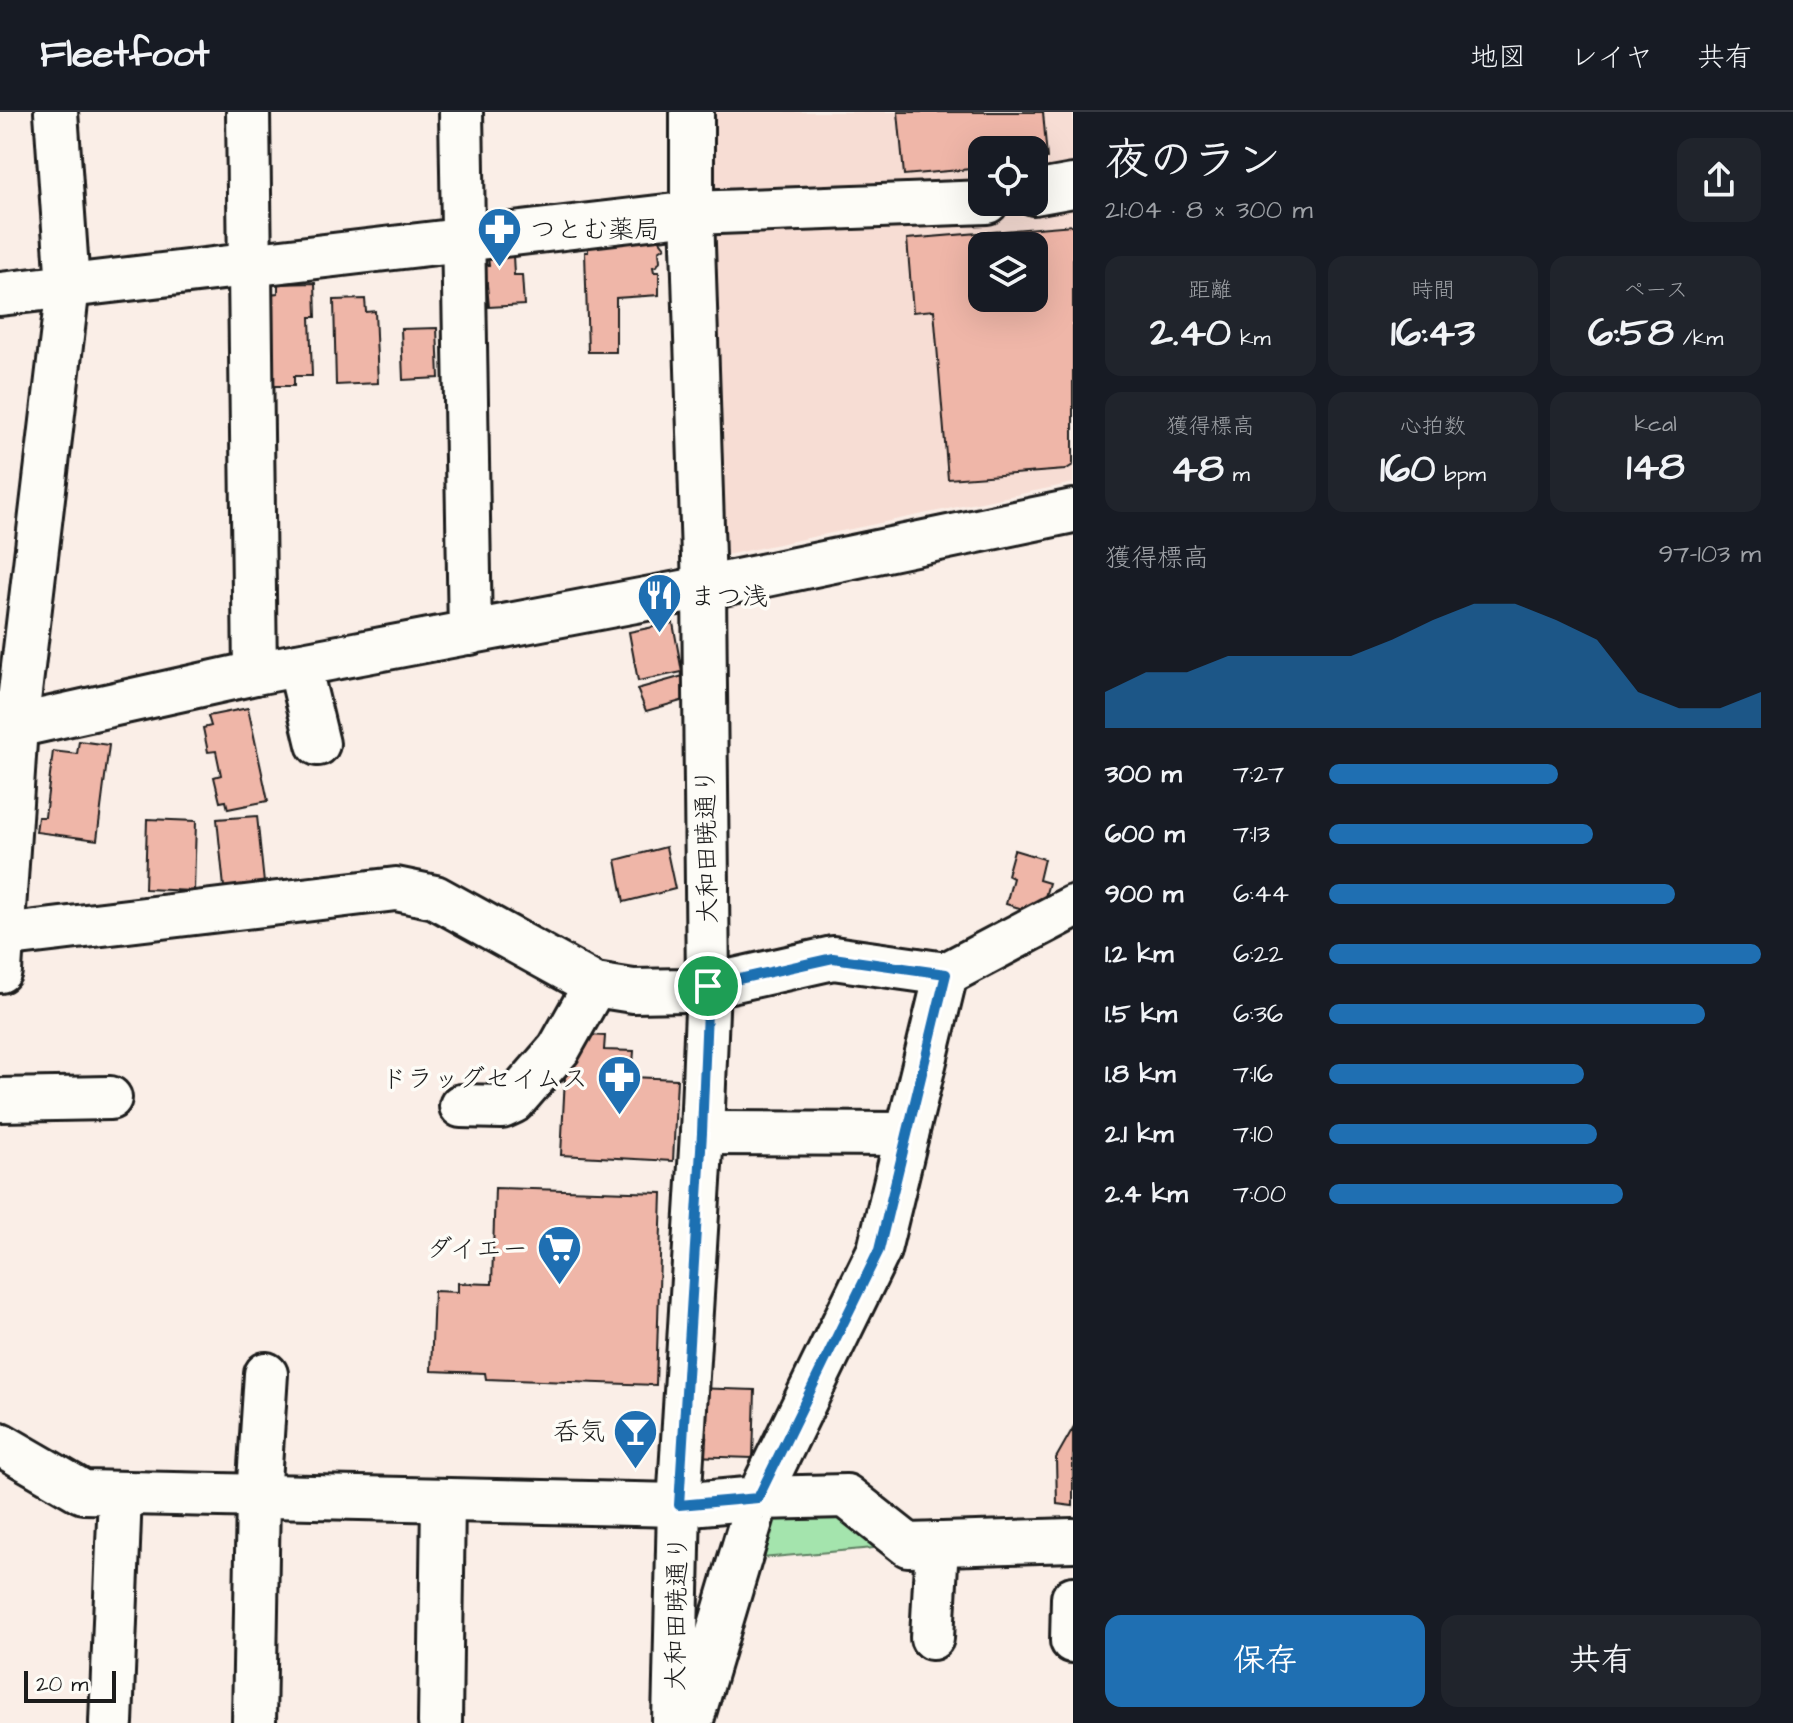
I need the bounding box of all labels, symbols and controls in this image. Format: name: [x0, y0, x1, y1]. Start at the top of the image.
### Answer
text: Fleetfoot: [40, 29, 209, 81]
text: 地図: [1470, 38, 1526, 77]
text: レイヤ: [1570, 38, 1653, 77]
text: 共有: [1697, 38, 1753, 77]
text: 夜のラン: [1105, 131, 1281, 192]
map controls: [968, 136, 1048, 312]
button: locate: [968, 136, 1048, 216]
button: share: [1677, 138, 1761, 222]
text: 21:04 · 8 × 300 m: [1105, 192, 1313, 228]
pharmacy icon: つとむ薬局: [475, 205, 523, 268]
place label: つとむ薬局: [530, 212, 660, 248]
button: layers: [968, 232, 1048, 312]
text: 距離: [1188, 275, 1232, 306]
text: 時間: [1411, 275, 1455, 306]
text: ペース: [1623, 275, 1688, 306]
text: 2.40: [1150, 306, 1231, 361]
text: 16:43: [1391, 306, 1475, 361]
text: 6:58: [1588, 306, 1674, 361]
text: km: [1231, 323, 1271, 354]
text: /km: [1674, 323, 1723, 354]
text: kcal: [1635, 409, 1677, 440]
text: 獲得標高: [1166, 411, 1254, 442]
text: 心拍数: [1400, 411, 1466, 442]
text: 148: [1627, 440, 1685, 495]
text: 48: [1171, 442, 1224, 497]
text: 160: [1380, 442, 1435, 497]
text: m: [1224, 459, 1250, 490]
text: bpm: [1435, 459, 1486, 490]
text: 97–103 m: [1659, 536, 1761, 572]
text: 獲得標高: [1105, 540, 1209, 576]
restaurant icon: まつ浅: [635, 572, 683, 635]
place label: まつ浅: [690, 579, 768, 615]
text: 300 m: [1105, 756, 1182, 792]
text: 7:27: [1233, 756, 1284, 792]
street label: 大和田暁通り: [688, 768, 726, 924]
text: 600 m: [1105, 816, 1185, 852]
text: 7:13: [1233, 816, 1270, 852]
text: 900 m: [1105, 876, 1183, 912]
text: 6:44: [1233, 876, 1289, 912]
text: 1.2 km: [1105, 936, 1173, 972]
text: 6:22: [1233, 936, 1283, 972]
pin: [674, 952, 742, 1020]
icon: arrive: [686, 964, 730, 1008]
text: 1.5 km: [1105, 996, 1177, 1032]
text: 6:36: [1233, 996, 1283, 1032]
pharmacy icon: ドラッグセイムス: [595, 1054, 643, 1117]
text: 1.8 km: [1105, 1056, 1175, 1092]
text: 7:16: [1233, 1056, 1273, 1092]
place label: ドラッグセイムス: [381, 1061, 588, 1097]
text: 2.1 km: [1105, 1116, 1173, 1152]
text: 7:10: [1233, 1116, 1273, 1152]
text: 2.4 km: [1105, 1176, 1188, 1212]
text: 7:00: [1233, 1176, 1286, 1212]
supermarket icon: ダイエー: [535, 1224, 583, 1287]
place label: ダイエー: [427, 1231, 528, 1267]
bar icon: 呑気: [612, 1407, 660, 1470]
place label: 呑気: [553, 1414, 605, 1450]
street label: 大和田暁通り: [658, 1535, 696, 1691]
button: 保存: [1105, 1615, 1425, 1707]
button: 共有: [1441, 1615, 1761, 1707]
scale bar: [24, 1667, 116, 1703]
text: 20 m: [36, 1669, 88, 1700]

